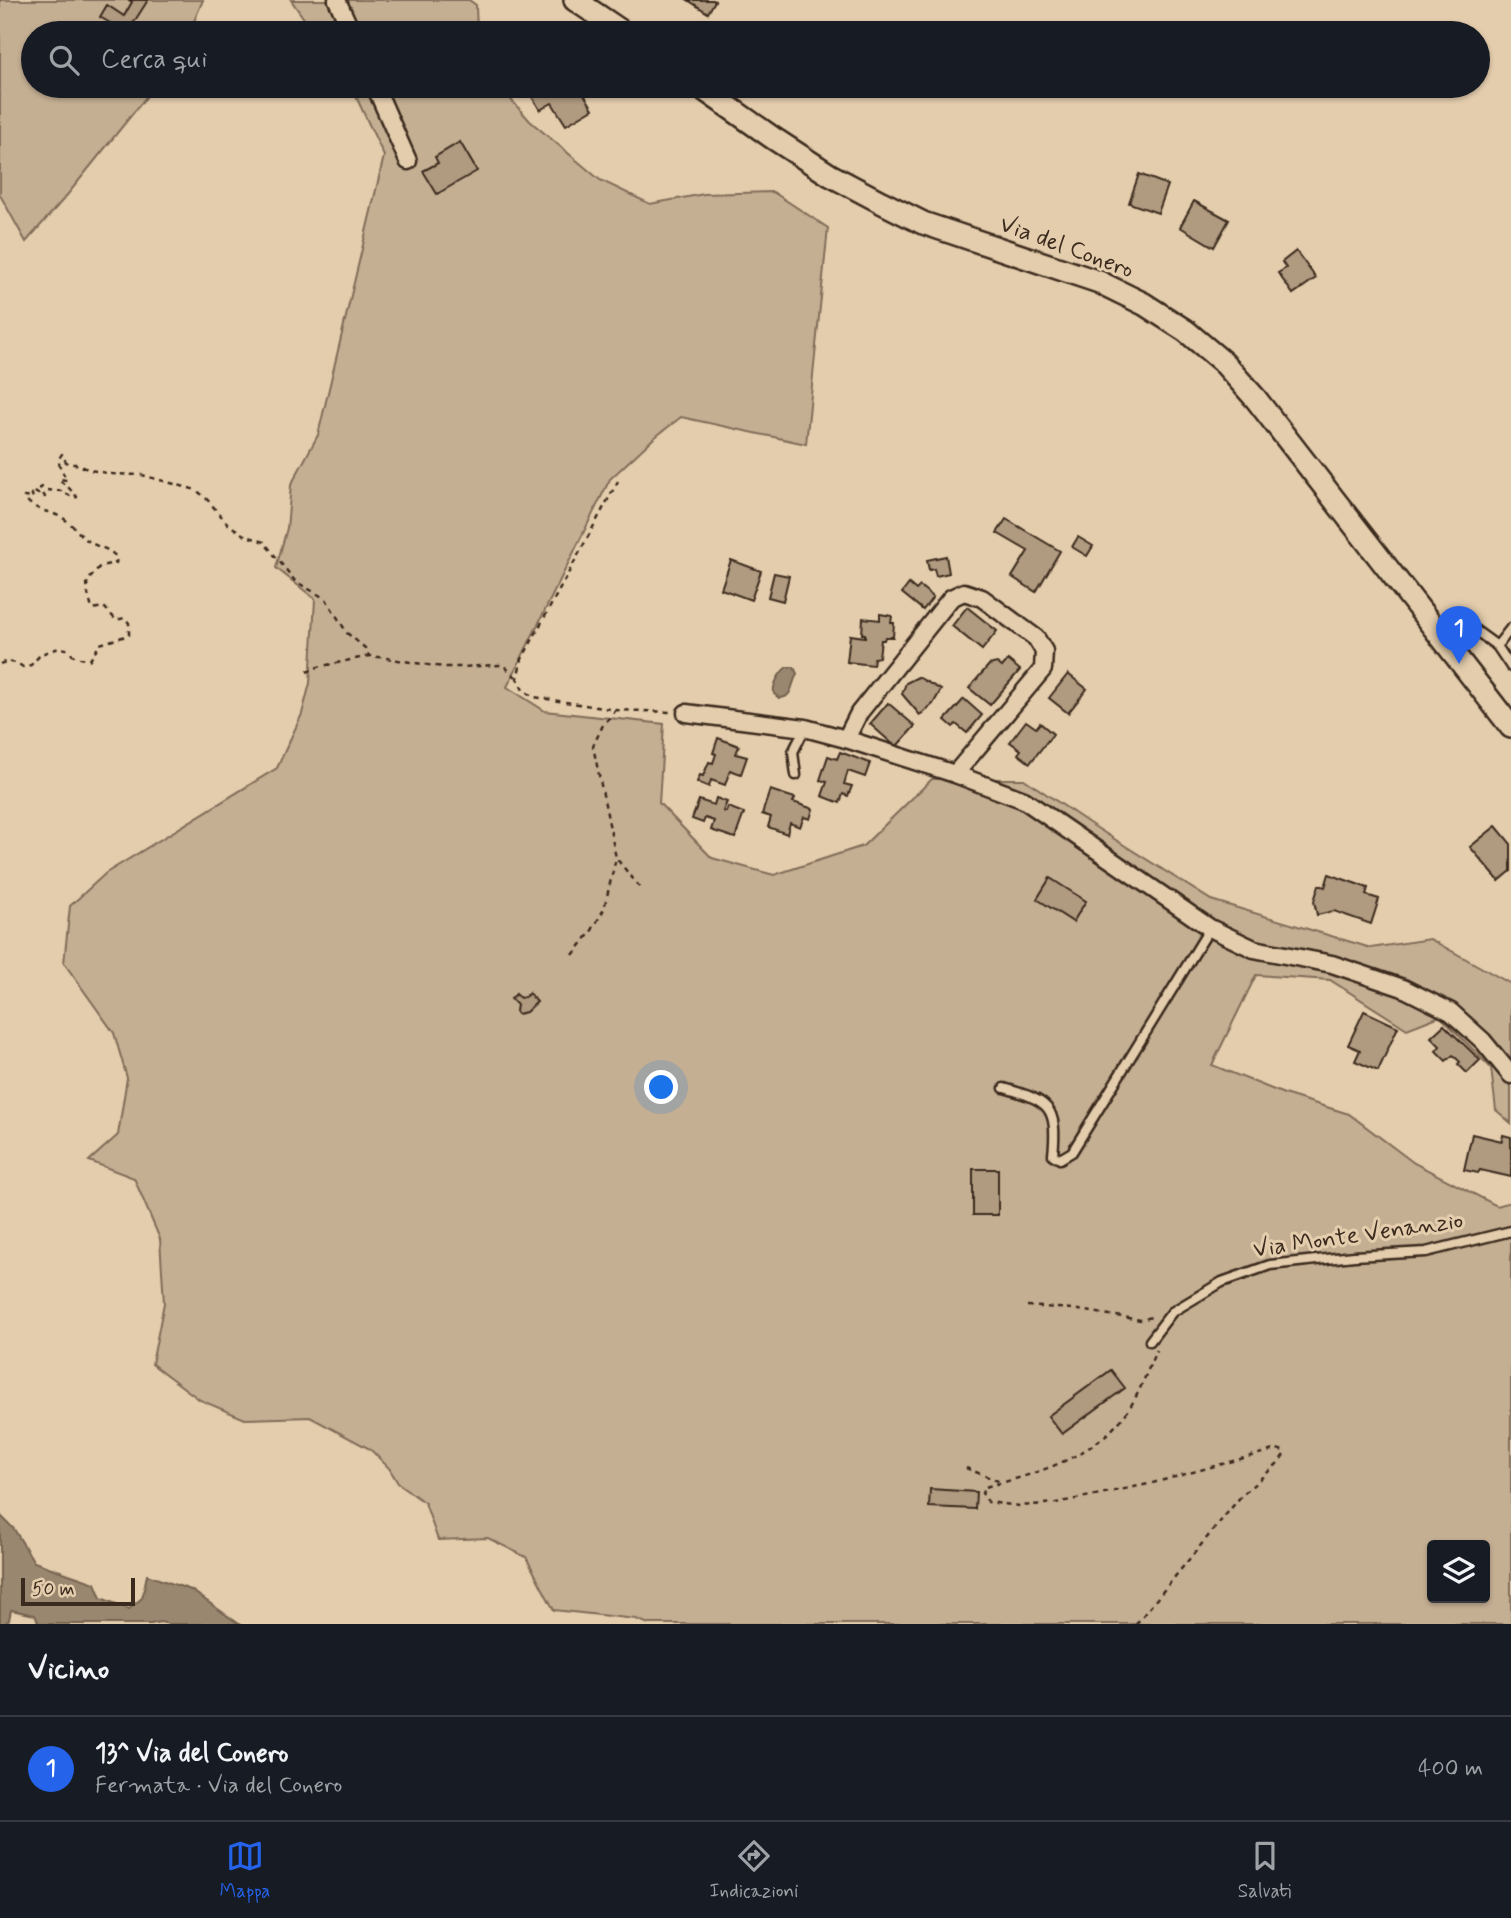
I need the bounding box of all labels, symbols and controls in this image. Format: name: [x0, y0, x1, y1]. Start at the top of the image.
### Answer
search box: [21, 21, 1490, 98]
icon: search: [45, 41, 83, 79]
text: Cerca qui: [101, 43, 207, 77]
street label: Via del Conero: [995, 209, 1138, 286]
pin: 1: [1436, 606, 1482, 664]
your location: [644, 1070, 678, 1104]
street label: Via Monte Venanzio: [1251, 1205, 1465, 1266]
map controls: [1427, 1540, 1490, 1603]
button: layers: [1427, 1540, 1490, 1603]
scale bar: [21, 1575, 135, 1607]
text: 50 m: [32, 1577, 75, 1602]
text: Vicino: [28, 1650, 109, 1689]
text: 13^ Via del Conero: [95, 1737, 289, 1771]
text: 1: [46, 1754, 56, 1784]
text: 400 m: [1418, 1754, 1483, 1784]
text: Fermata · Via del Conero: [95, 1771, 342, 1801]
tab: Mappa: [220, 1837, 270, 1904]
tab: Indicazioni: [710, 1837, 799, 1904]
tab: Salvati: [1238, 1837, 1291, 1904]

